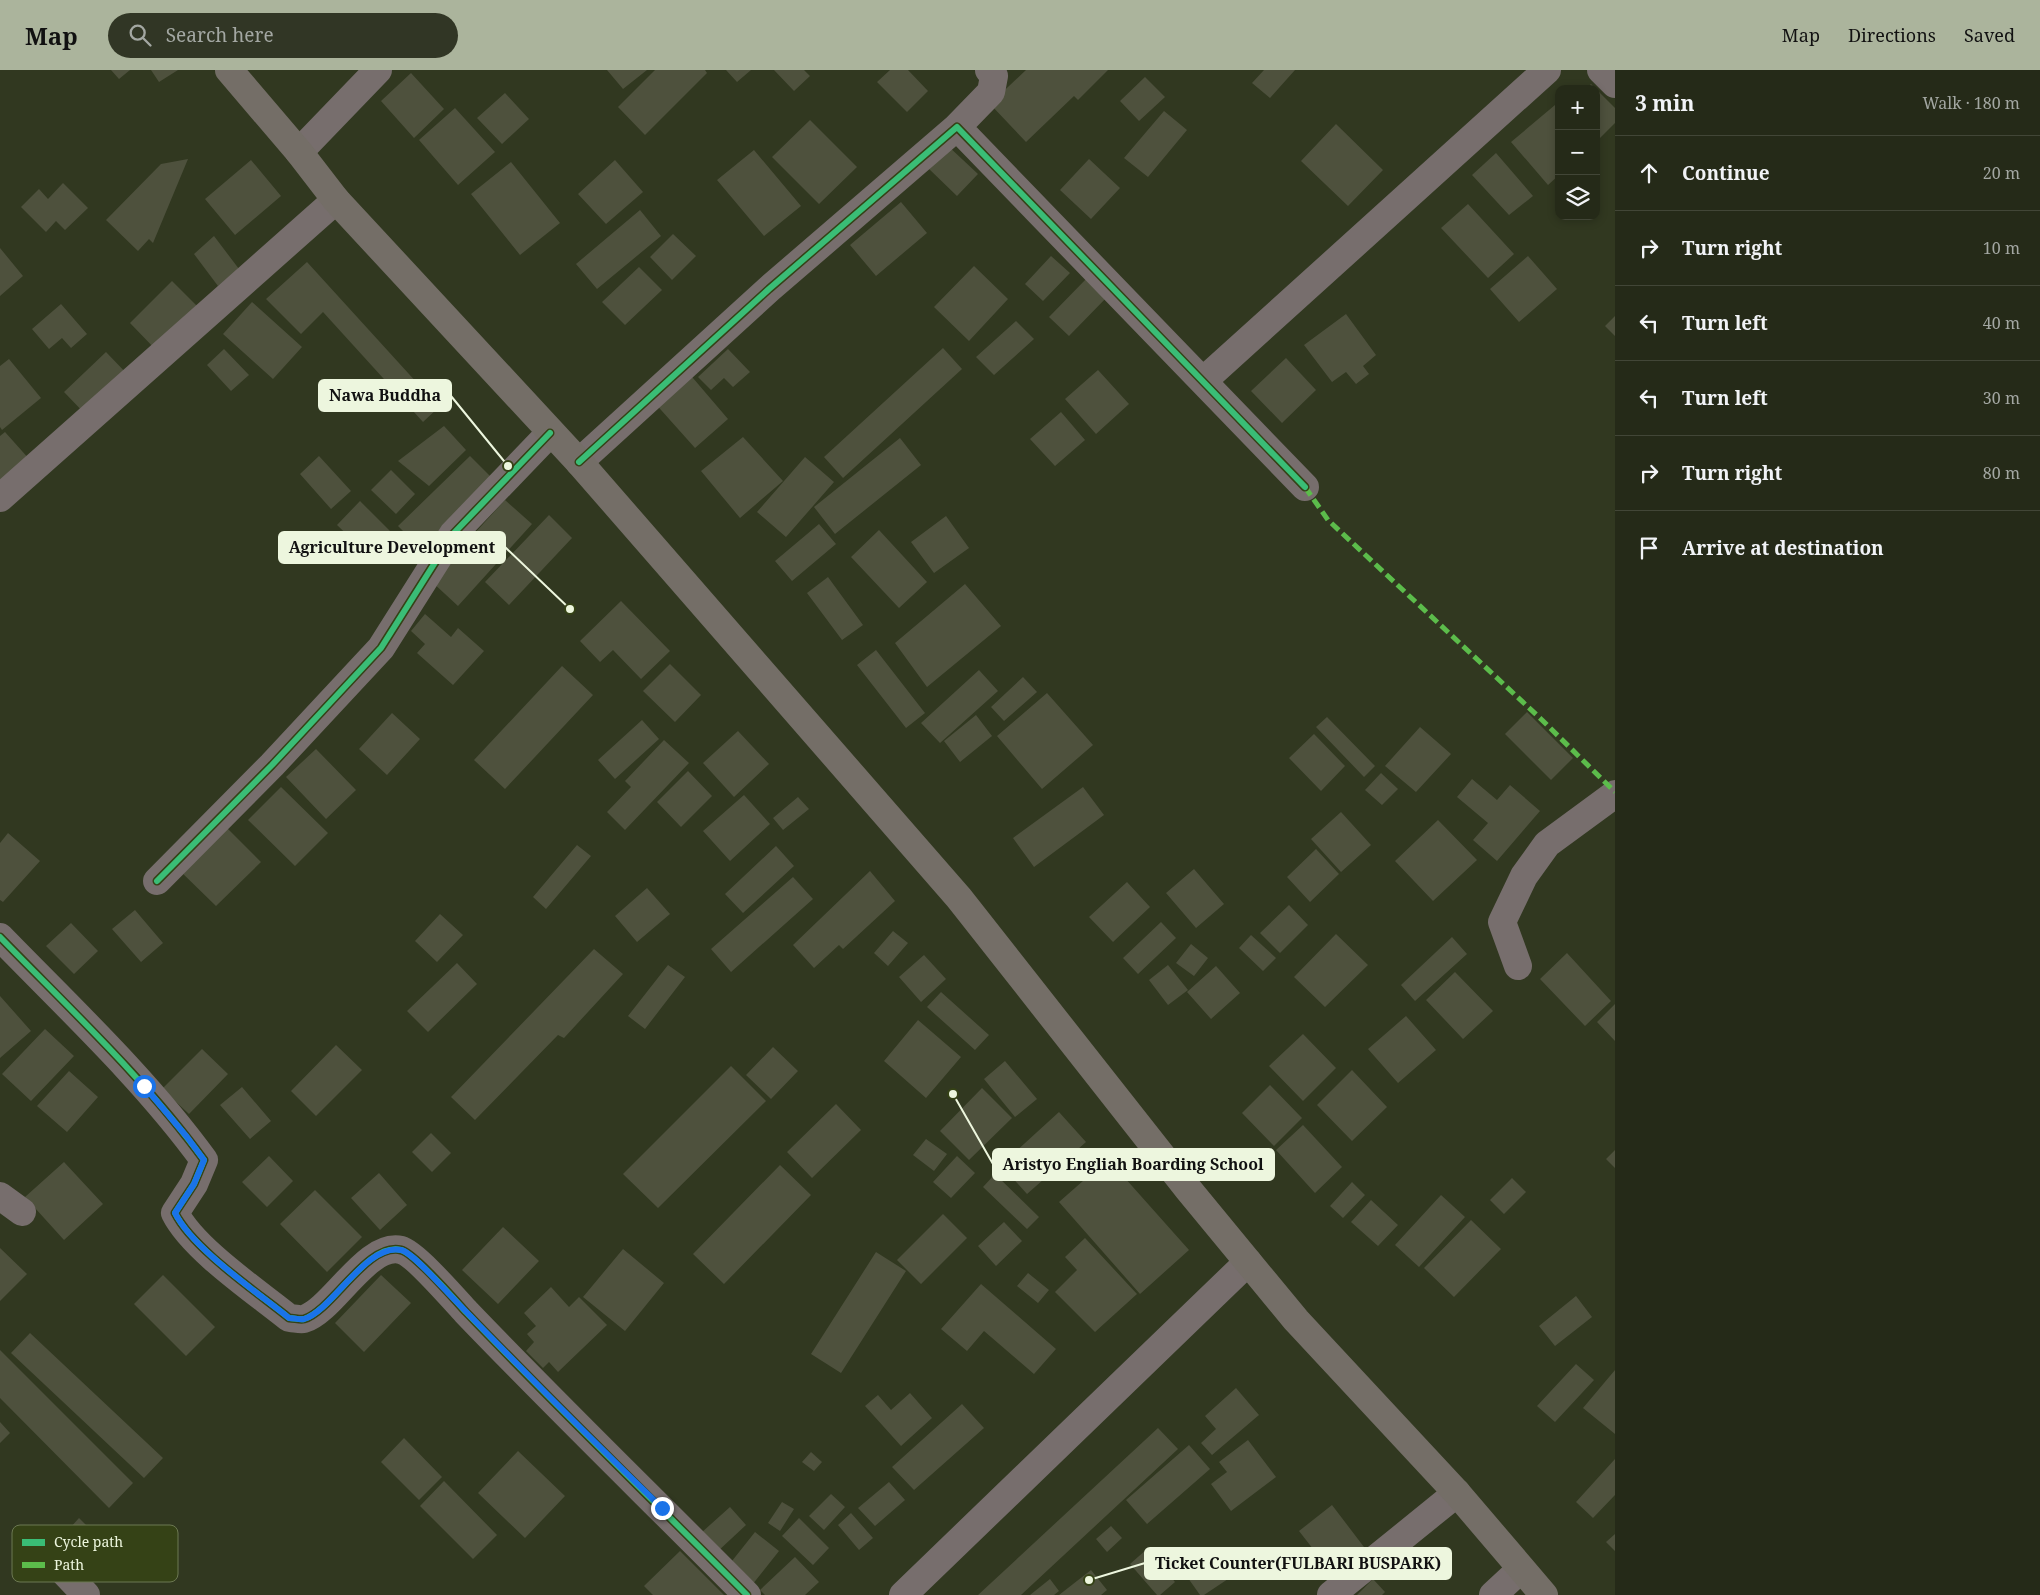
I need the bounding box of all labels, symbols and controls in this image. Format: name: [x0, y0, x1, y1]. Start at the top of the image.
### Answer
search box: [108, 13, 458, 58]
text: Map: [25, 19, 78, 52]
icon: search: [126, 21, 154, 49]
text: Search here: [166, 22, 274, 48]
text: Map: [1782, 23, 1820, 47]
text: Directions: [1848, 23, 1936, 47]
text: Saved: [1964, 23, 2015, 47]
map controls: [1555, 85, 1600, 220]
button: +: [1555, 85, 1600, 130]
text: 3 min: [1635, 89, 1694, 117]
text: Walk · 180 m: [1923, 92, 2020, 114]
button: −: [1555, 130, 1600, 175]
icon: ahead: [1635, 159, 1663, 187]
text: Continue: [1682, 160, 1770, 186]
text: 20 m: [1983, 162, 2020, 184]
button: layers: [1555, 175, 1600, 220]
icon: right: [1635, 234, 1663, 262]
text: Turn right: [1682, 235, 1782, 261]
text: 10 m: [1983, 237, 2020, 259]
icon: left: [1635, 309, 1663, 337]
text: Turn left: [1682, 310, 1768, 336]
text: 40 m: [1983, 312, 2020, 334]
callout: Nawa Buddha: [319, 380, 451, 411]
text: Nawa Buddha: [329, 384, 441, 406]
icon: left: [1635, 384, 1663, 412]
text: Turn left: [1682, 385, 1768, 411]
text: 30 m: [1983, 387, 2020, 409]
icon: right: [1635, 459, 1663, 487]
text: Turn right: [1682, 460, 1782, 486]
text: 80 m: [1983, 462, 2020, 484]
callout: Agriculture Development: [279, 532, 505, 563]
icon: arrive: [1635, 534, 1663, 562]
text: Arrive at destination: [1682, 535, 1884, 561]
text: Agriculture Development: [289, 536, 496, 558]
route start: [133, 1075, 156, 1098]
callout: Aristyo Engliah Boarding School: [993, 1149, 1274, 1180]
text: Aristyo Engliah Boarding School: [1002, 1153, 1264, 1175]
route end: [651, 1497, 674, 1520]
legend: [12, 1525, 178, 1582]
text: Cycle path: [54, 1532, 123, 1551]
callout: Ticket Counter(FULBARI BUSPARK): [1145, 1548, 1451, 1579]
text: Ticket Counter(FULBARI BUSPARK): [1155, 1552, 1441, 1574]
text: Path: [54, 1555, 84, 1574]

